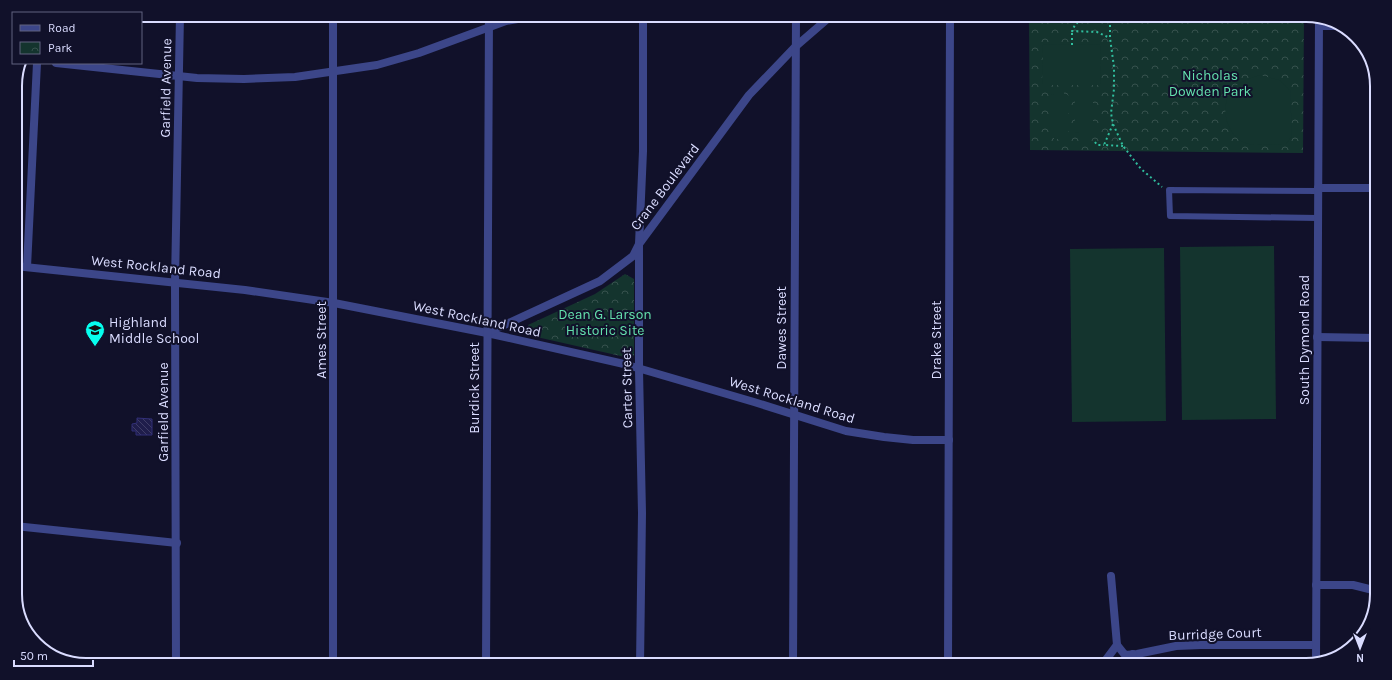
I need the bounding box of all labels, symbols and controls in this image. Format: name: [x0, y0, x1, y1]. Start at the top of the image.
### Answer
legend: [12, 12, 142, 64]
text: Road: [48, 21, 76, 35]
street label: Garfield Avenue: [157, 38, 175, 138]
text: Park: [48, 41, 73, 55]
park label: Nicholas Dowden Park: [1169, 67, 1251, 100]
street label: Crane Boulevard: [627, 140, 703, 234]
street label: West Rockland Road: [90, 252, 222, 282]
street label: South Dymond Road: [1296, 275, 1313, 405]
street label: Dawes Street: [773, 286, 790, 370]
street label: West Rockland Road: [411, 297, 543, 341]
street label: Ames Street: [313, 301, 330, 379]
street label: Drake Street: [928, 301, 945, 379]
park label: Dean G. Larson Historic Site: [558, 306, 652, 339]
place label: Highland Middle School: [109, 314, 199, 347]
school or university icon: Highland Middle School: [84, 319, 106, 347]
street label: Burdick Street: [466, 342, 483, 434]
street label: Carter Street: [618, 348, 636, 428]
street label: Garfield Avenue: [155, 362, 172, 462]
street label: West Rockland Road: [727, 373, 857, 427]
street label: Burridge Court: [1168, 624, 1262, 644]
north arrow: [1340, 628, 1380, 668]
scale bar: [14, 642, 93, 668]
text: 50 m: [20, 649, 48, 663]
text: N: [1356, 651, 1364, 664]

